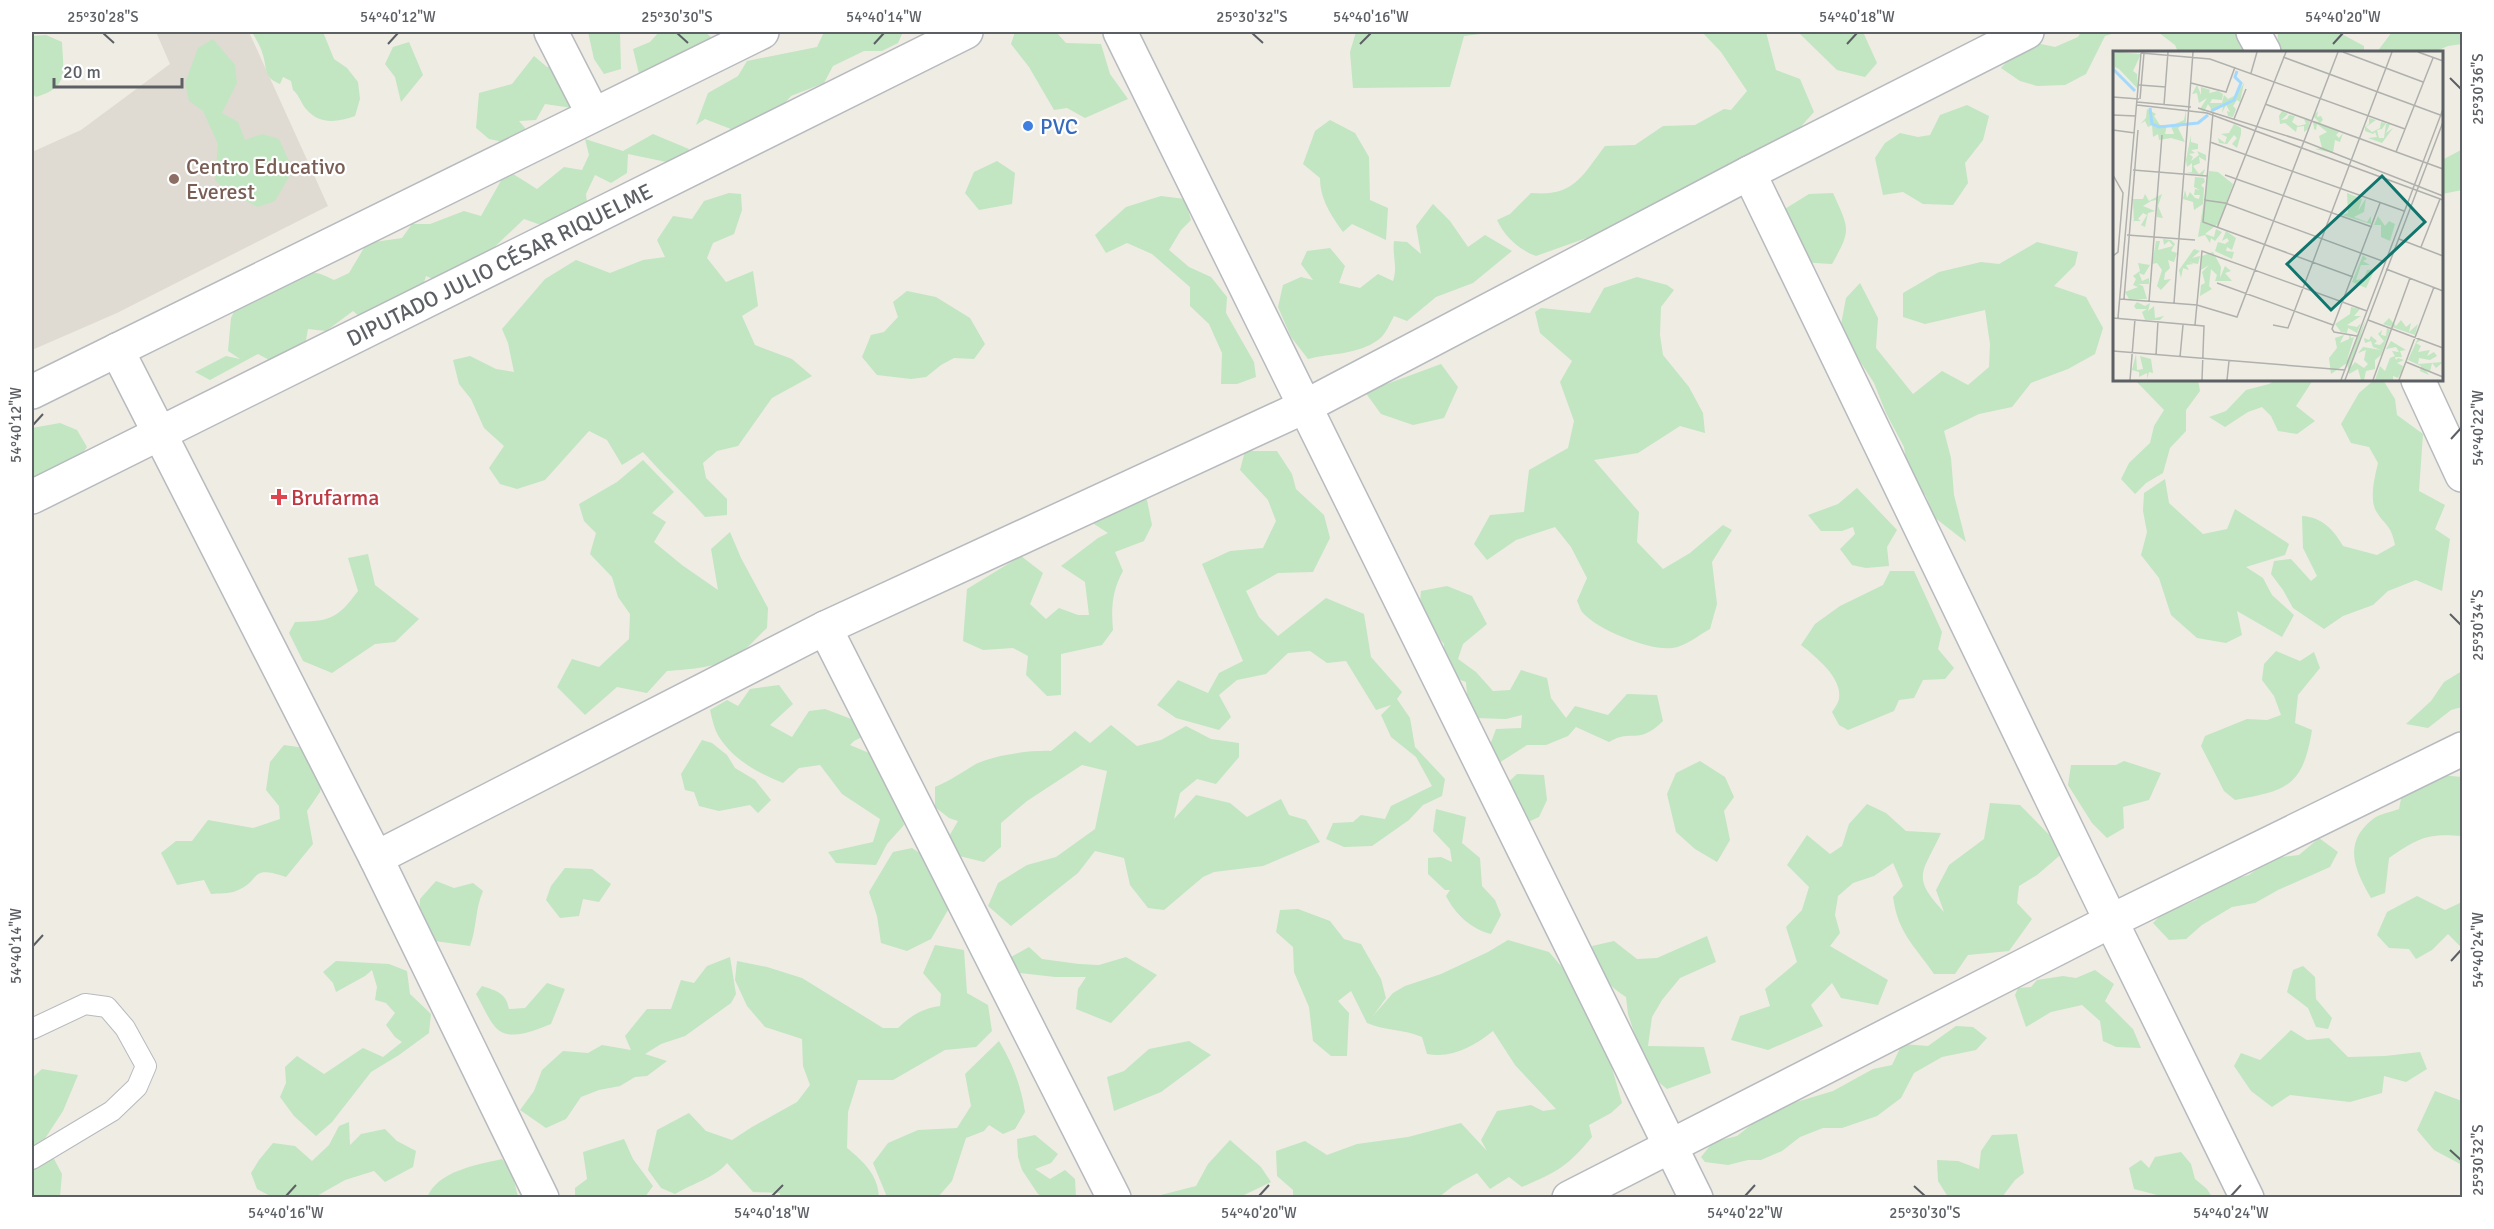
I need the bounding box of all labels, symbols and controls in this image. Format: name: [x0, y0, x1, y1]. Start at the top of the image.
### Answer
text: 25°30'28"S: [67, 8, 139, 26]
text: 54°40'12"W: [360, 8, 436, 26]
text: 25°30'30"S: [641, 8, 713, 26]
text: 54°40'14"W: [846, 8, 922, 26]
text: 25°30'32"S: [1216, 8, 1288, 26]
text: 54°40'16"W: [1333, 8, 1409, 26]
text: 54°40'18"W: [1819, 8, 1895, 26]
text: 54°40'20"W: [2305, 8, 2381, 26]
scale bar: [54, 51, 182, 89]
inset map: [2113, 51, 2443, 381]
text: 25°30'36"S: [2469, 53, 2487, 125]
text: 20 m: [63, 61, 101, 83]
place label: PVC: [1040, 113, 1078, 140]
marker: PVC: [1021, 119, 1035, 133]
place label: Centro Educativo Everest: [186, 153, 346, 205]
marker: Centro Educativo Everest: [167, 172, 181, 186]
street label: DIPUTADO JULIO CÉSAR RIQUELME: [342, 177, 657, 352]
text: 54°40'12"W: [7, 387, 25, 463]
text: 54°40'22"W: [2469, 390, 2487, 466]
place label: Brufarma: [291, 484, 379, 511]
marker: Brufarma: [272, 490, 286, 504]
text: 25°30'34"S: [2469, 589, 2487, 661]
text: 54°40'14"W: [7, 908, 25, 984]
text: 54°40'24"W: [2469, 912, 2487, 988]
text: 25°30'32"S: [2469, 1124, 2487, 1196]
text: 54°40'16"W: [248, 1204, 324, 1222]
text: 54°40'18"W: [734, 1204, 810, 1222]
text: 54°40'20"W: [1221, 1204, 1297, 1222]
text: 54°40'22"W: [1707, 1204, 1783, 1222]
text: 25°30'30"S: [1889, 1204, 1961, 1222]
text: 54°40'24"W: [2193, 1204, 2269, 1222]

